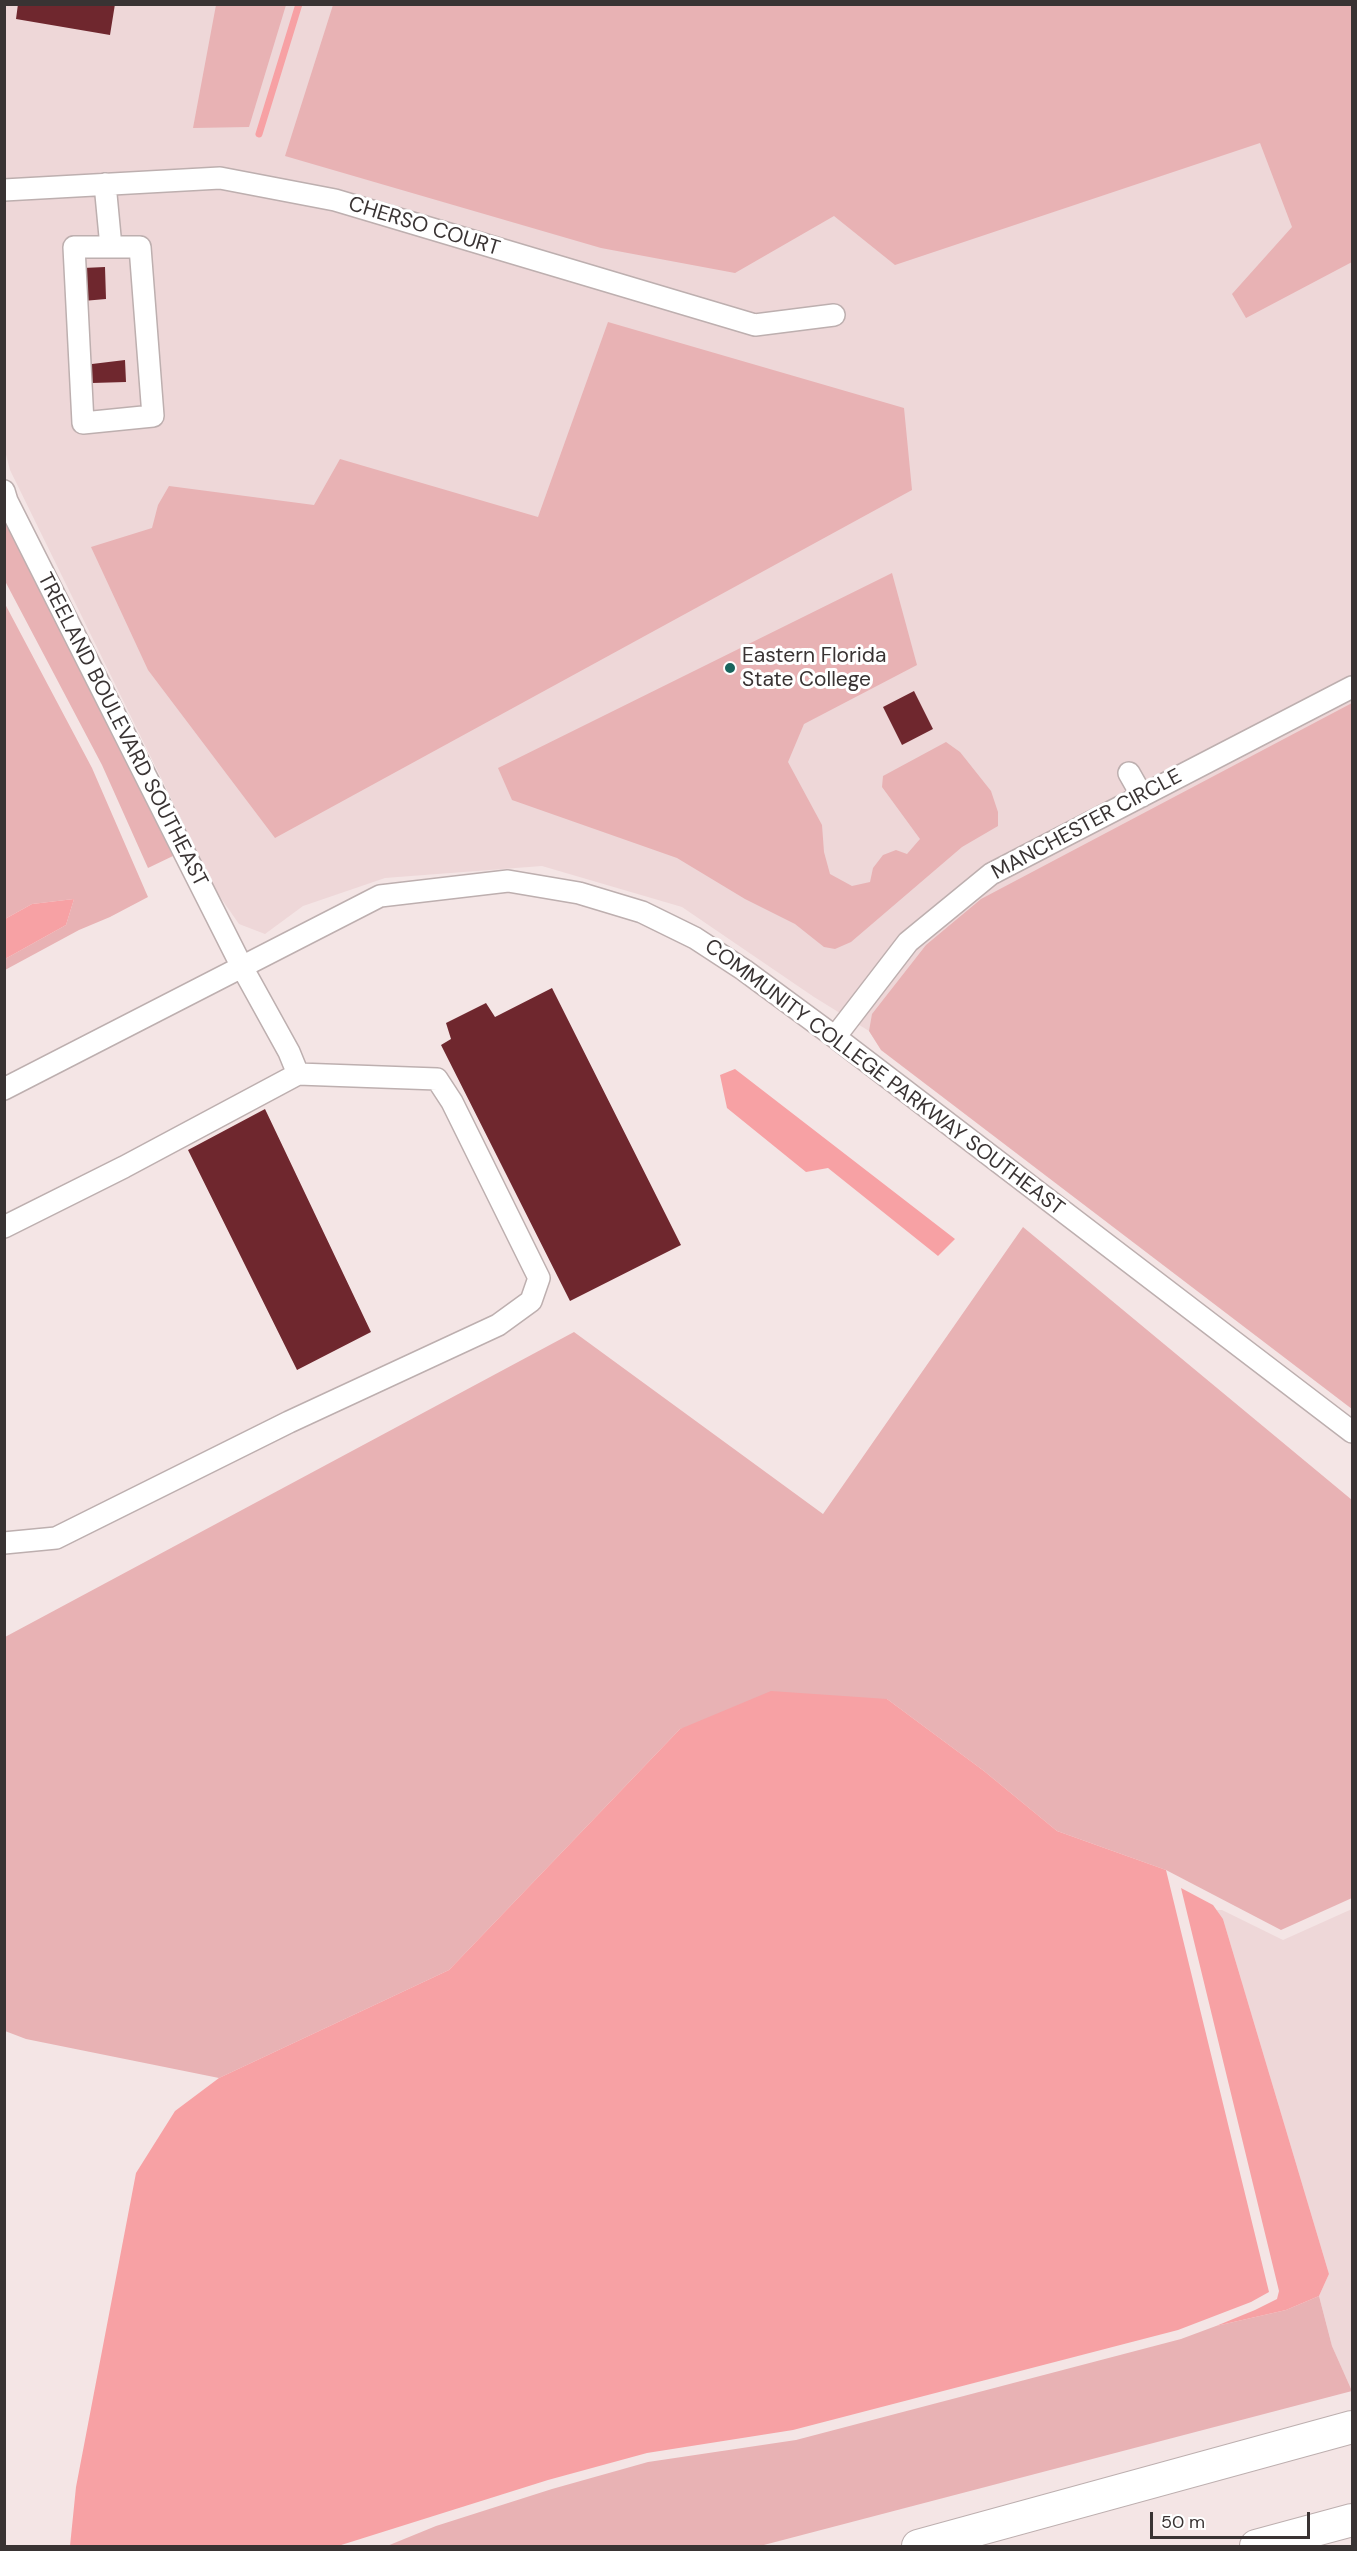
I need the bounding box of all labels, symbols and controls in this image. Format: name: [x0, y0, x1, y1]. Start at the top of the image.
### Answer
street label: CHERSO COURT: [345, 192, 503, 262]
street label: TREELAND BOULEVARD SOUTHEAST: [31, 569, 213, 891]
place label: Eastern Florida State College: [742, 643, 886, 693]
marker: Eastern Florida State College: [723, 661, 737, 675]
street label: MANCHESTER CIRCLE: [988, 764, 1186, 886]
street label: COMMUNITY COLLEGE PARKWAY SOUTHEAST: [699, 934, 1069, 1222]
scale bar: [1153, 2500, 1314, 2538]
text: 50 m: [1161, 2510, 1205, 2534]

